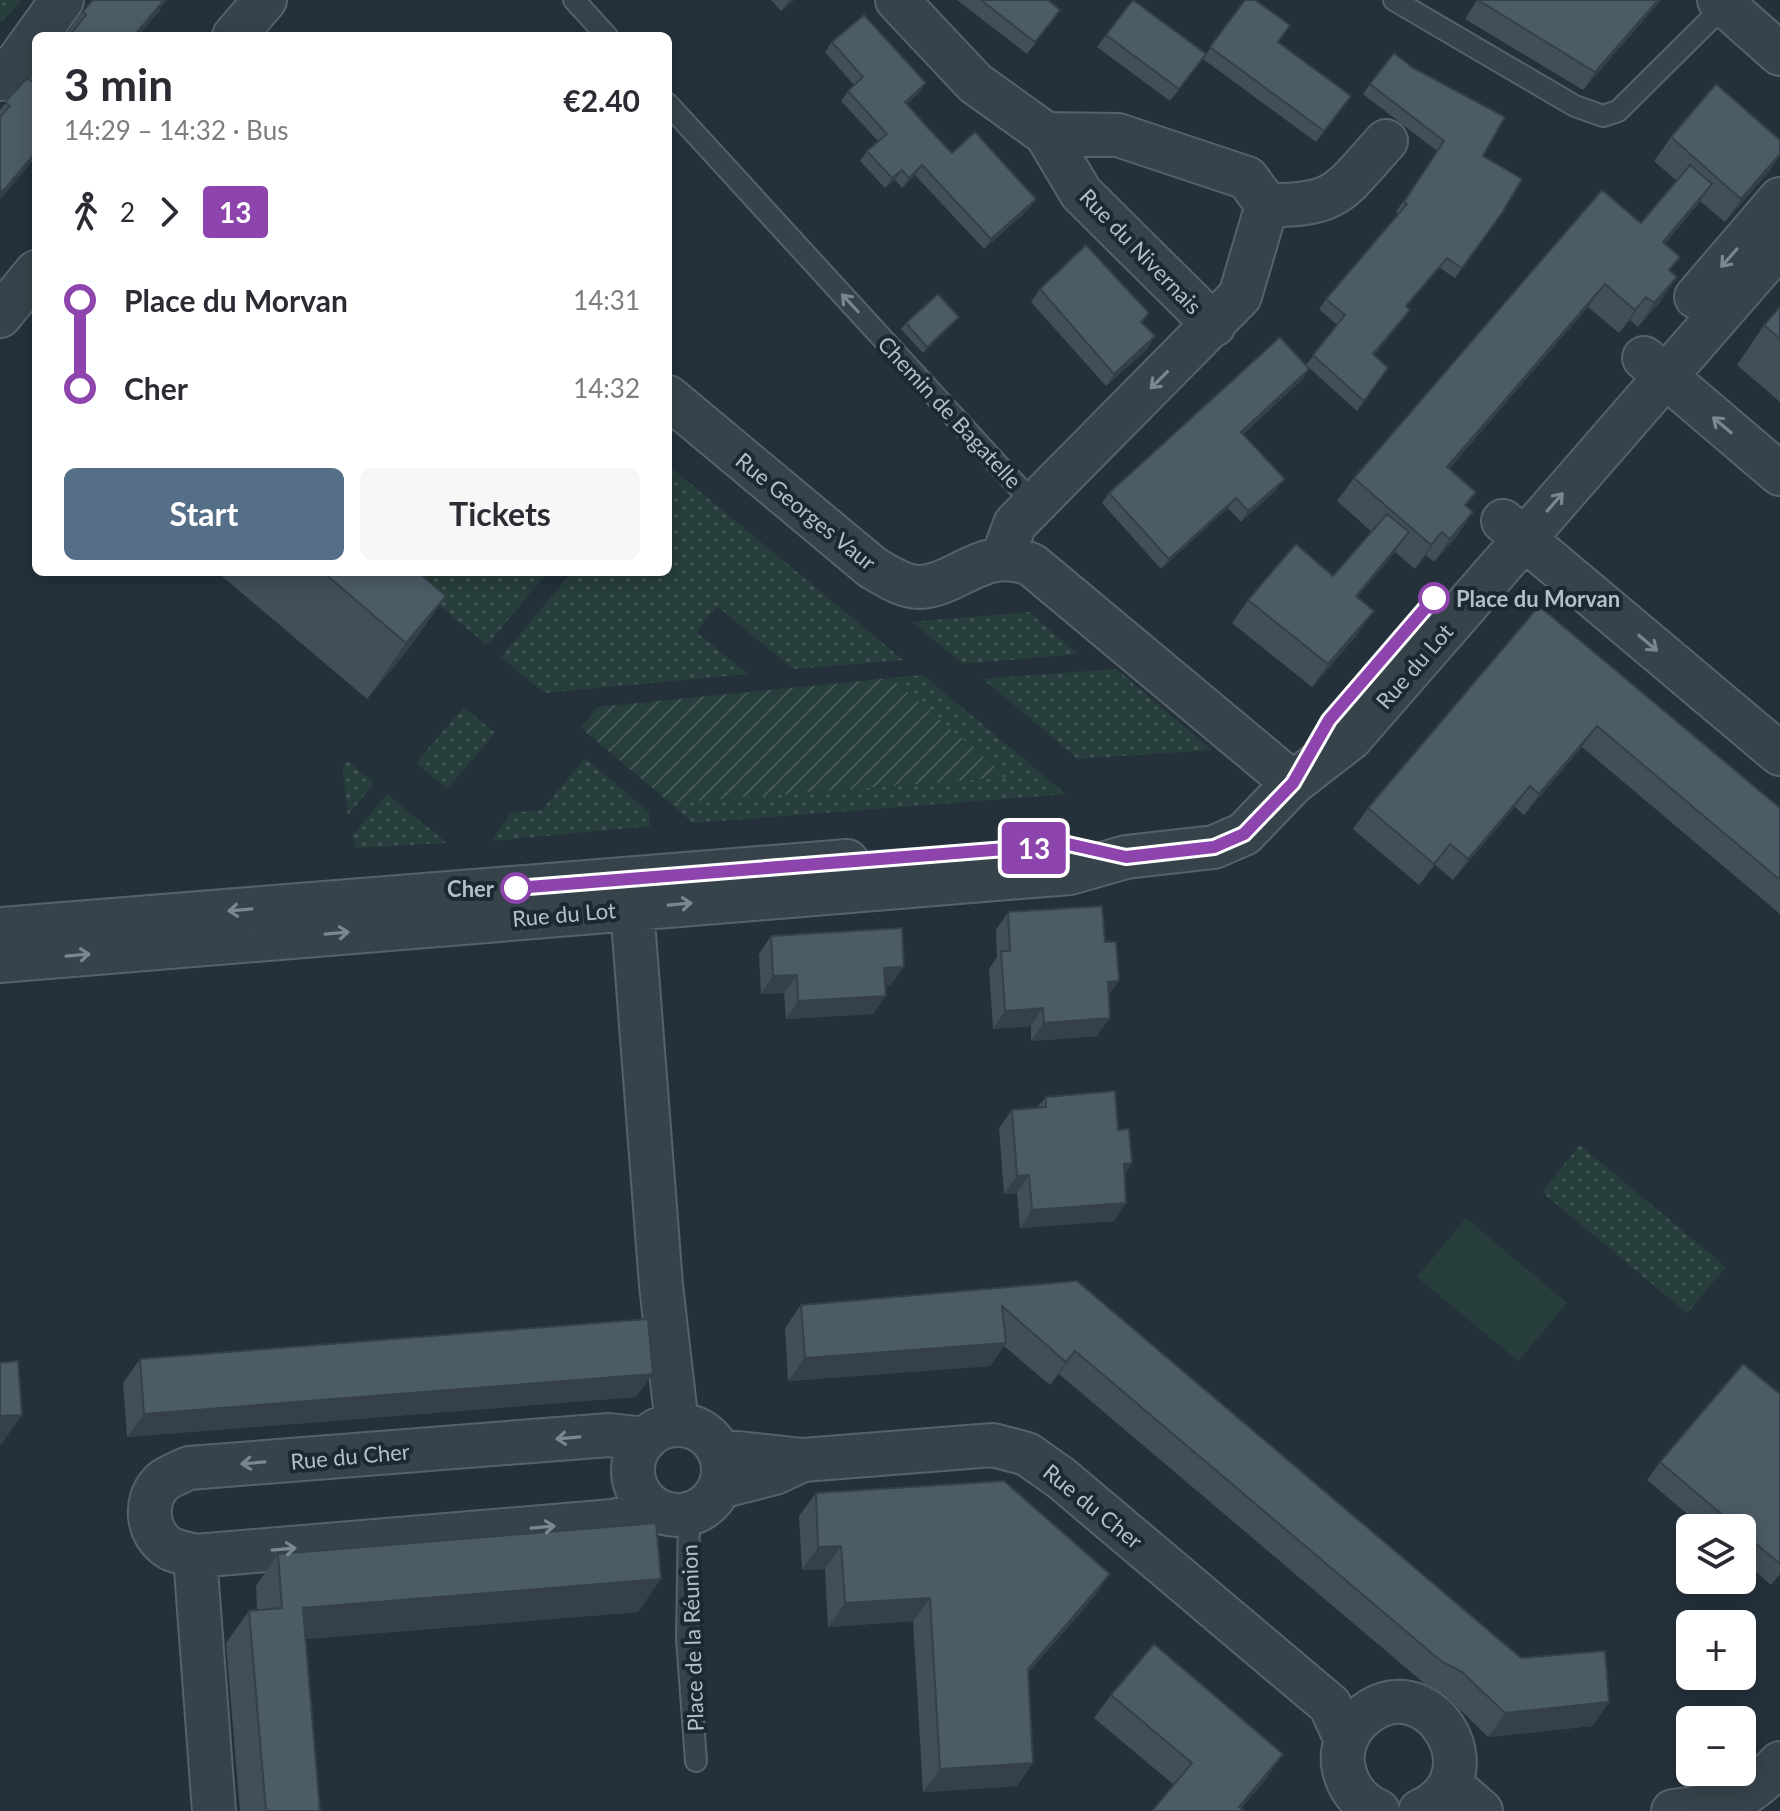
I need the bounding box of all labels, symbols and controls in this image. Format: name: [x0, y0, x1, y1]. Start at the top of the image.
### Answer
text: 3 min: [64, 58, 173, 110]
text: €2.40: [563, 82, 640, 118]
text: 14:29 – 14:32 · Bus: [64, 114, 288, 146]
street label: Rue du Nivernais: [1074, 183, 1208, 319]
icon: walk: [64, 190, 108, 234]
icon: forward: [147, 190, 191, 234]
text: 13: [219, 195, 252, 229]
text: 2: [120, 196, 135, 228]
one-way arrow: [1720, 248, 1738, 268]
text: Place du Morvan: [124, 282, 348, 318]
text: 14:31: [573, 284, 640, 316]
one-way arrow: [841, 294, 859, 314]
street label: Chemin de Bagatelle: [873, 330, 1027, 494]
text: Cher: [124, 370, 188, 406]
one-way arrow: [1150, 370, 1169, 389]
text: 14:32: [573, 372, 640, 404]
one-way arrow: [1712, 416, 1733, 434]
street label: Rue Georges Vaur: [731, 446, 881, 576]
button: Start: [64, 468, 344, 560]
button: Tickets: [360, 468, 640, 560]
one-way arrow: [1546, 493, 1564, 513]
marker: Place du Morvan: [1419, 583, 1449, 613]
place label: Place du Morvan: [1456, 585, 1620, 612]
street label: Rue du Lot: [1370, 618, 1458, 714]
one-way arrow: [1637, 634, 1658, 652]
line badge: 13: [998, 822, 1070, 874]
text: 13: [1018, 831, 1050, 865]
marker: Cher: [501, 873, 531, 903]
place label: Cher: [447, 875, 495, 902]
street label: Rue du Lot: [511, 896, 617, 932]
one-way arrow: [666, 897, 693, 912]
one-way arrow: [227, 903, 254, 918]
one-way arrow: [323, 925, 350, 940]
one-way arrow: [64, 947, 91, 962]
one-way arrow: [555, 1431, 582, 1446]
street label: Rue du Cher: [289, 1437, 411, 1475]
one-way arrow: [240, 1456, 267, 1471]
street label: Rue du Cher: [1038, 1458, 1148, 1554]
map controls: [1676, 1514, 1756, 1786]
button: layers: [1676, 1514, 1756, 1594]
one-way arrow: [529, 1519, 556, 1534]
one-way arrow: [270, 1541, 297, 1556]
street label: Place de la Réunion: [675, 1544, 709, 1732]
button: +: [1676, 1610, 1756, 1690]
button: −: [1676, 1706, 1756, 1786]

